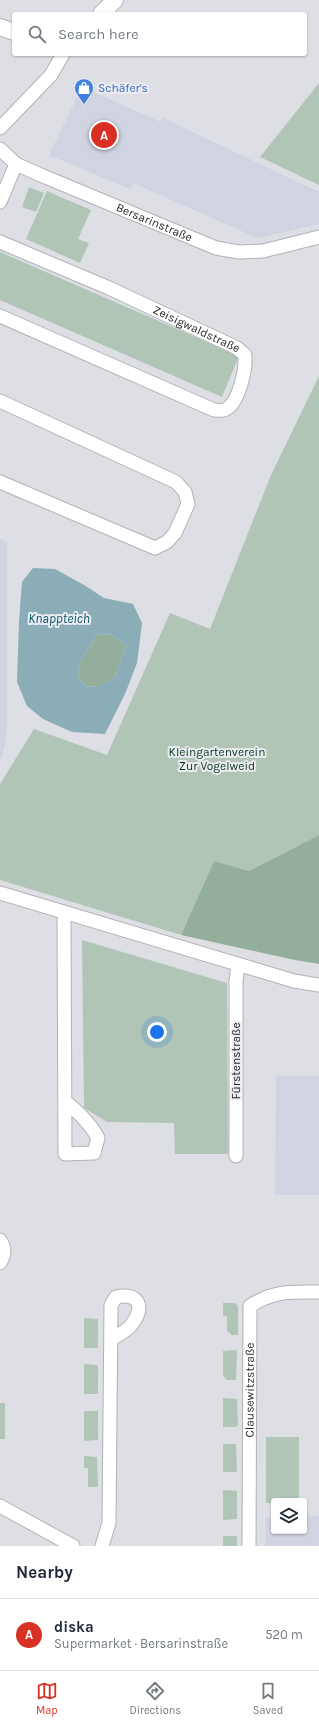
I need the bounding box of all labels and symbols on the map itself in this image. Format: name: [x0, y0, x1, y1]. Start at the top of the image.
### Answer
shop icon: Schäfer's: [73, 77, 95, 105]
place label: Schäfer's: [98, 81, 148, 95]
pin: A: [91, 120, 117, 150]
street label: Bersarinstraße: [114, 200, 195, 244]
street label: Zeisigwaldstraße: [151, 303, 242, 355]
water label: Knappteich: [28, 611, 90, 626]
park label: Kleingartenverein Zur Vogelweid: [169, 745, 265, 773]
your location: [147, 1022, 167, 1042]
street label: Fürstenstraße: [229, 1022, 243, 1100]
street label: Clausewitzstraße: [242, 1343, 257, 1437]

